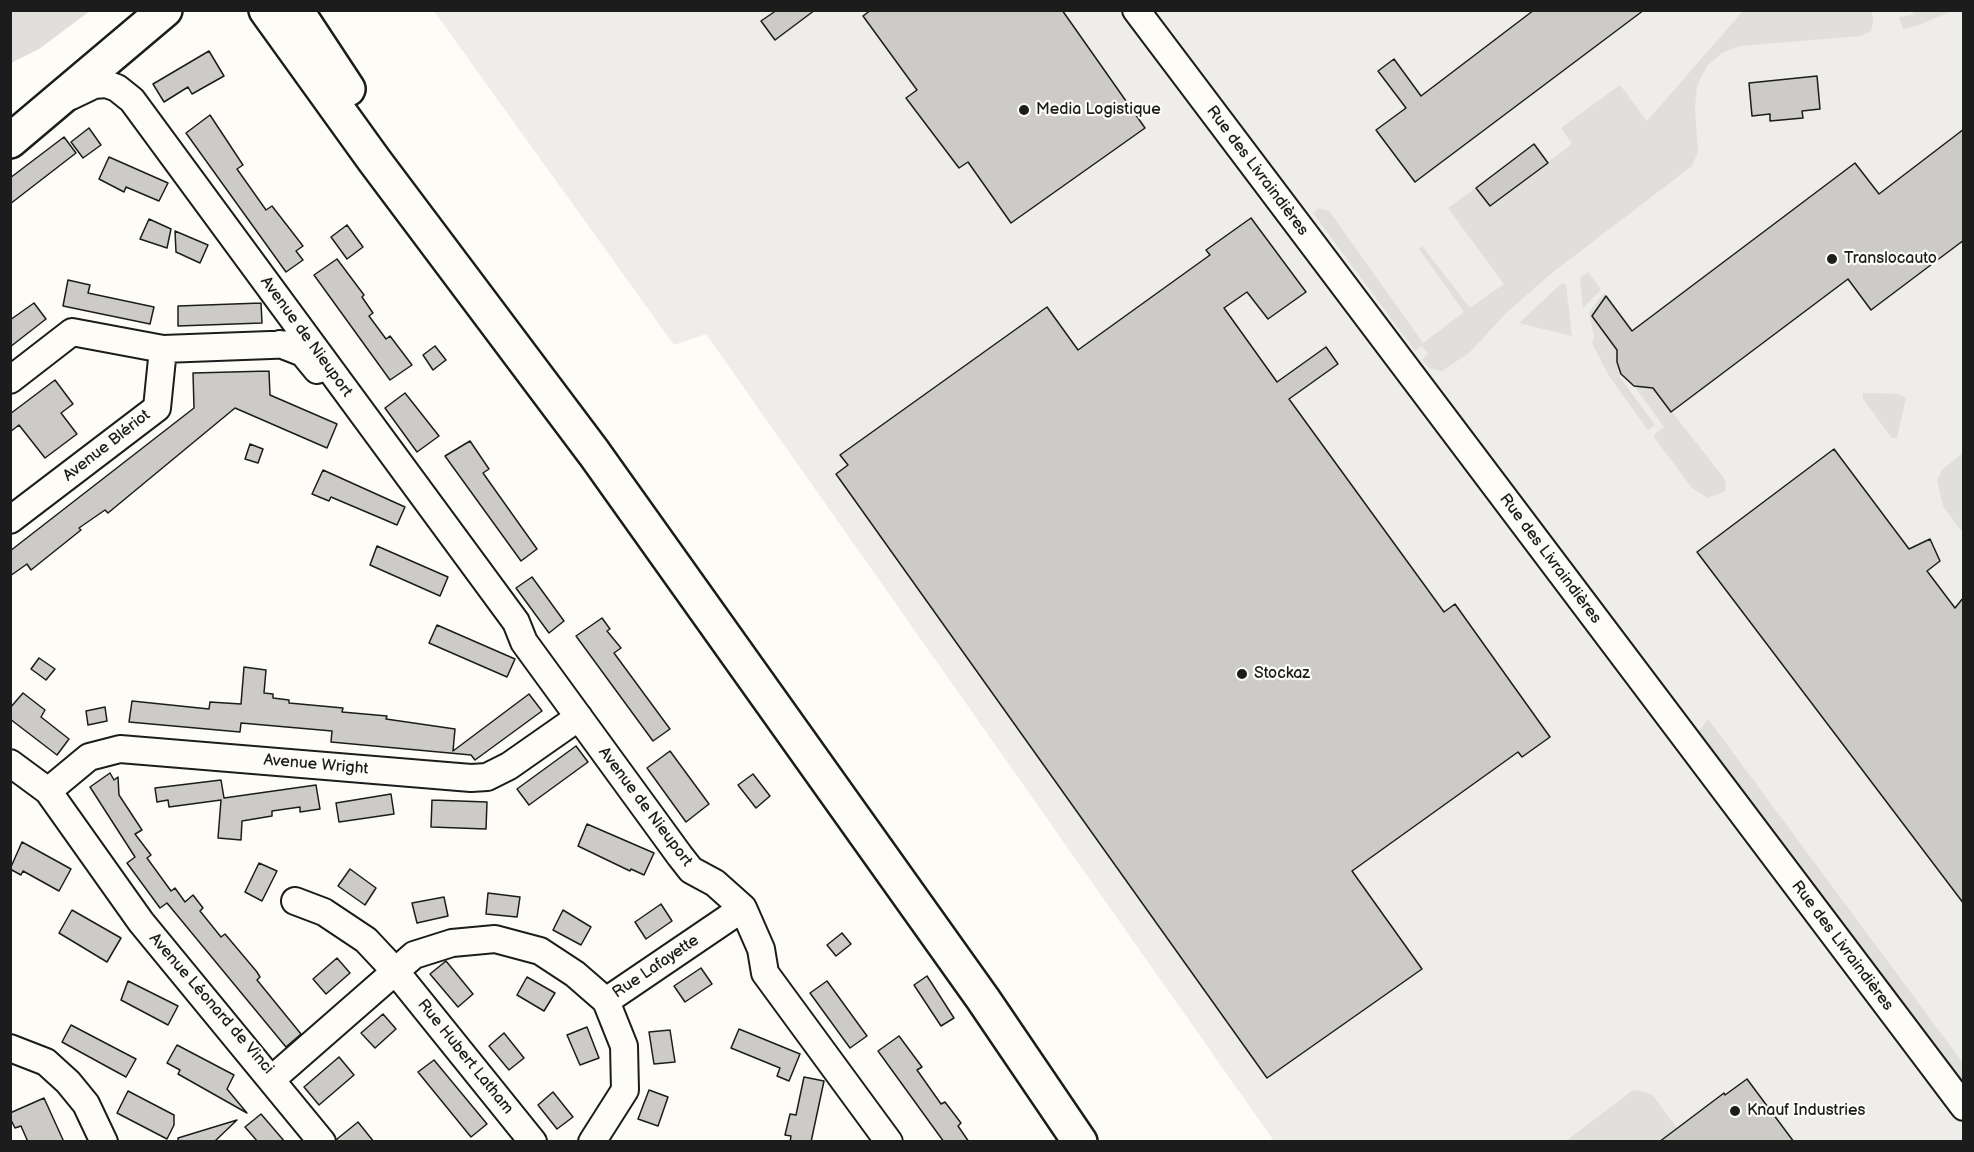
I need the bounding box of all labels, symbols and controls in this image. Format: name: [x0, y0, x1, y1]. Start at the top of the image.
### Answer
place label: Media Logistique: [1036, 100, 1161, 120]
street label: Rue des Livraindières: [1202, 102, 1312, 240]
marker: Media Logistique: [1017, 103, 1031, 117]
place label: Translocauto: [1844, 249, 1937, 269]
marker: Translocauto: [1825, 252, 1839, 266]
street label: Avenue de Nieuport: [256, 273, 356, 401]
street label: Avenue Blériot: [60, 406, 154, 486]
street label: Rue des Livraindières: [1495, 490, 1605, 628]
place label: Stockaz: [1254, 664, 1310, 684]
marker: Stockaz: [1235, 667, 1249, 681]
street label: Avenue de Nieuport: [594, 744, 696, 870]
street label: Avenue Wright: [263, 751, 369, 779]
street label: Rue des Livraindières: [1787, 877, 1897, 1015]
street label: Avenue Léonard de Vinci: [145, 930, 277, 1078]
street label: Rue Lafayette: [609, 931, 703, 1003]
street label: Rue Hubert Latham: [413, 996, 517, 1118]
place label: Knauf Industries: [1747, 1101, 1865, 1121]
marker: Knauf Industries: [1728, 1104, 1742, 1118]

